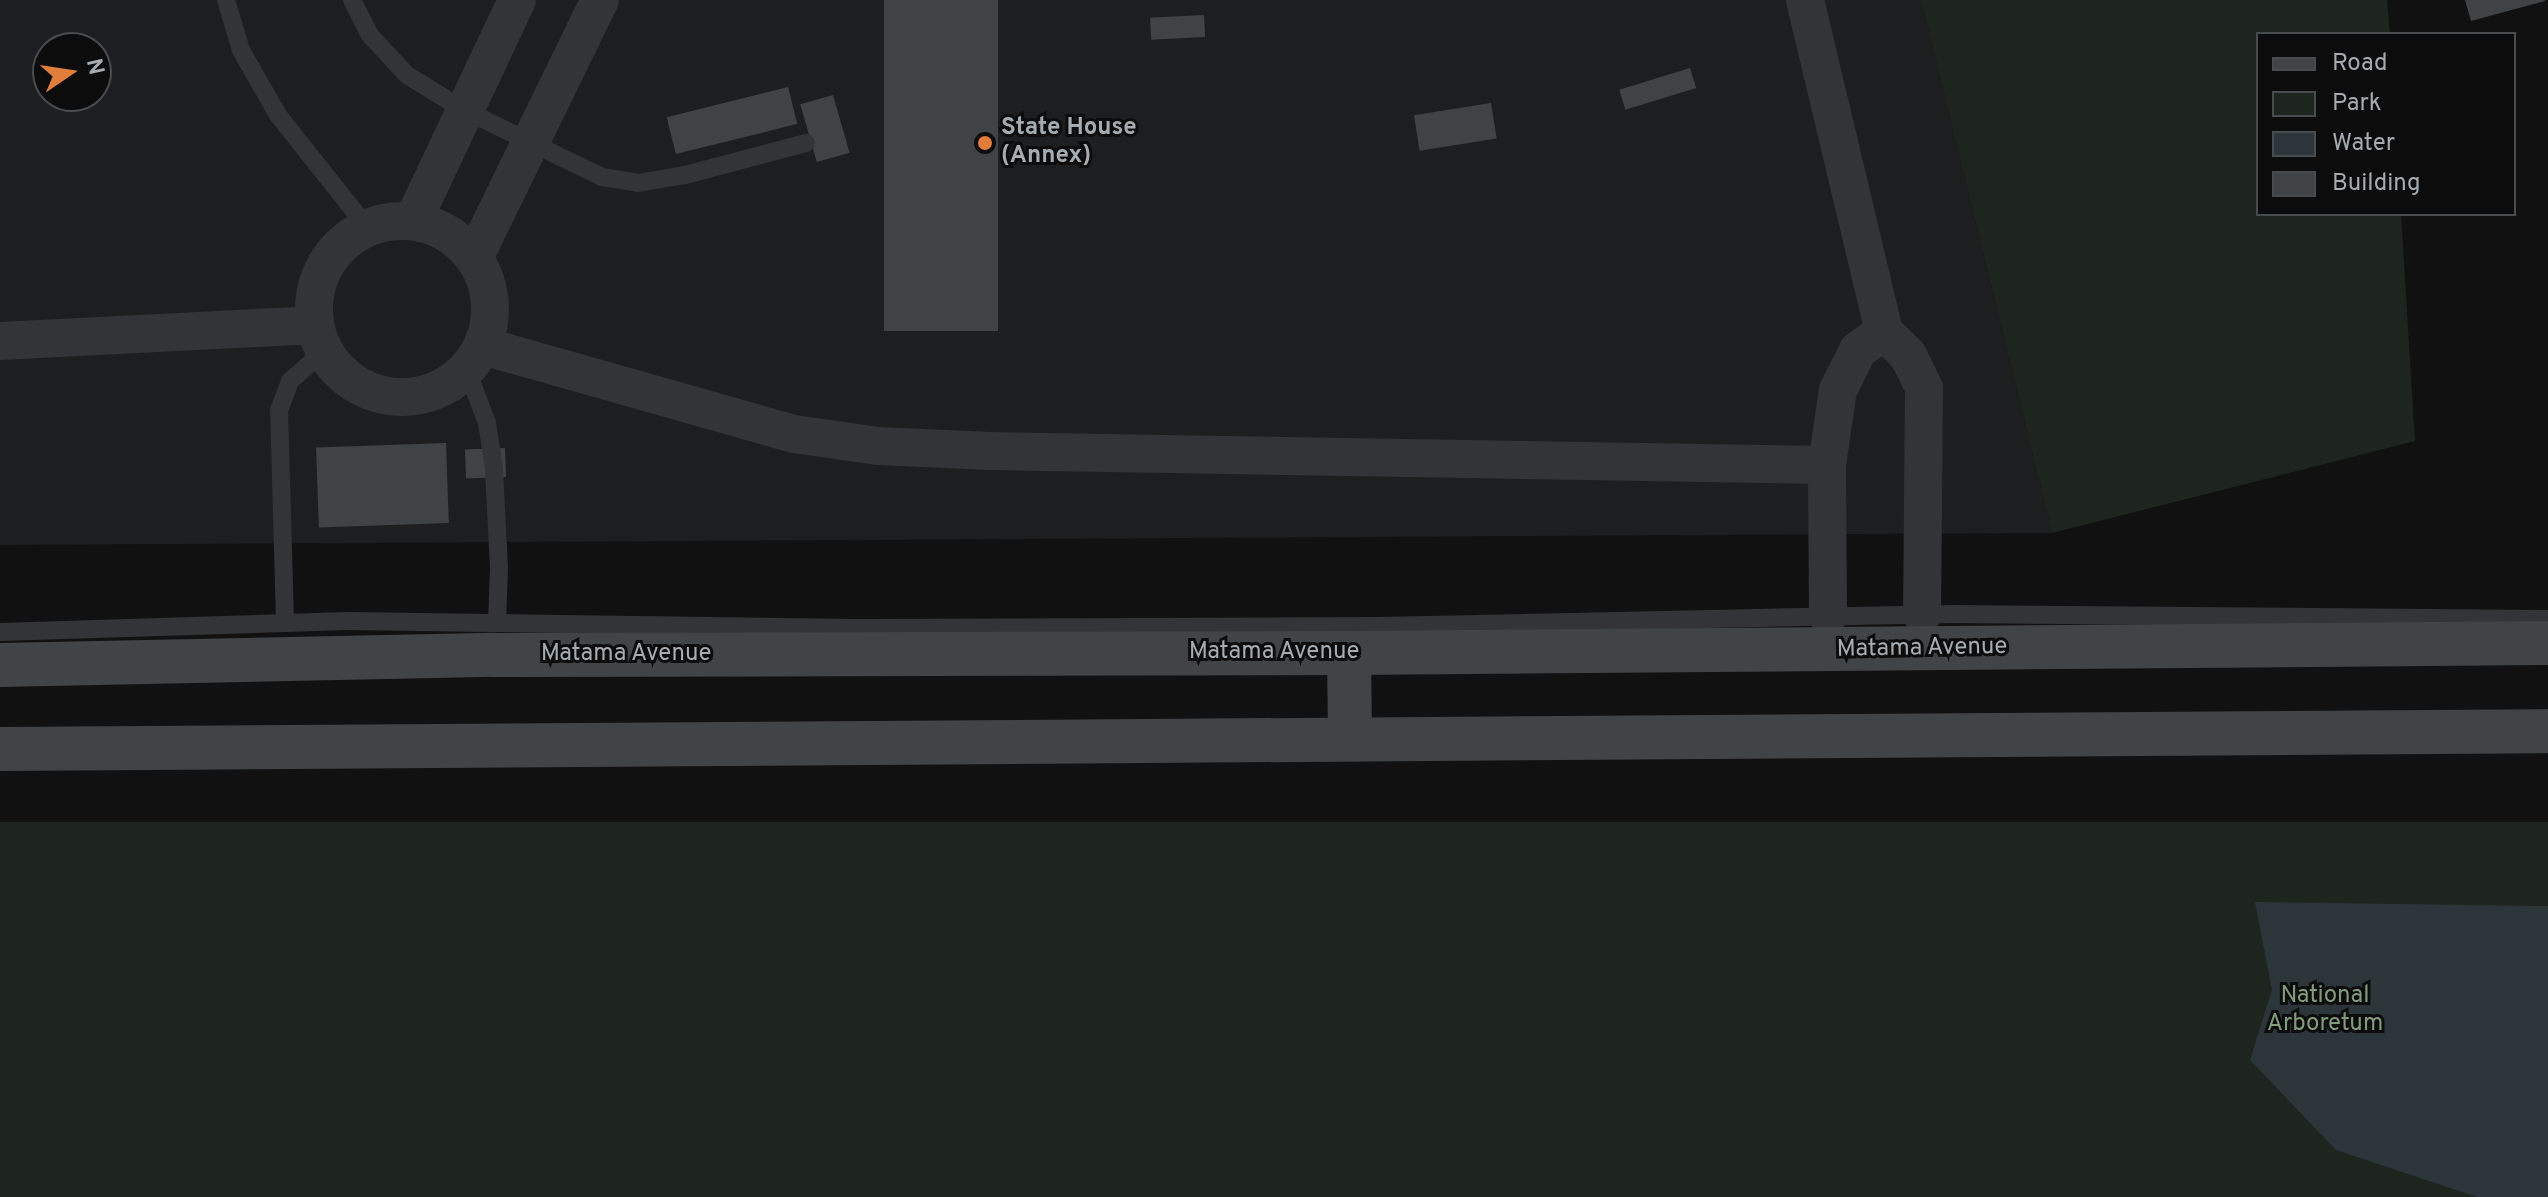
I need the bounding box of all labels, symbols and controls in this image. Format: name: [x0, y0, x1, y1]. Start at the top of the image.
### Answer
north arrow: [32, 32, 112, 112]
legend: [2256, 32, 2516, 216]
text: Road: [2332, 49, 2388, 79]
text: N: [79, 56, 109, 78]
text: Park: [2332, 89, 2382, 119]
place label: State House (Annex): [1001, 115, 1137, 171]
text: Water: [2332, 129, 2395, 159]
marker: State House (Annex): [976, 134, 994, 152]
text: Building: [2332, 169, 2421, 199]
street label: Matama Avenue: [1836, 633, 2008, 665]
street label: Matama Avenue: [1188, 639, 1360, 667]
street label: Matama Avenue: [540, 641, 712, 669]
park label: National Arboretum: [2267, 983, 2383, 1039]

